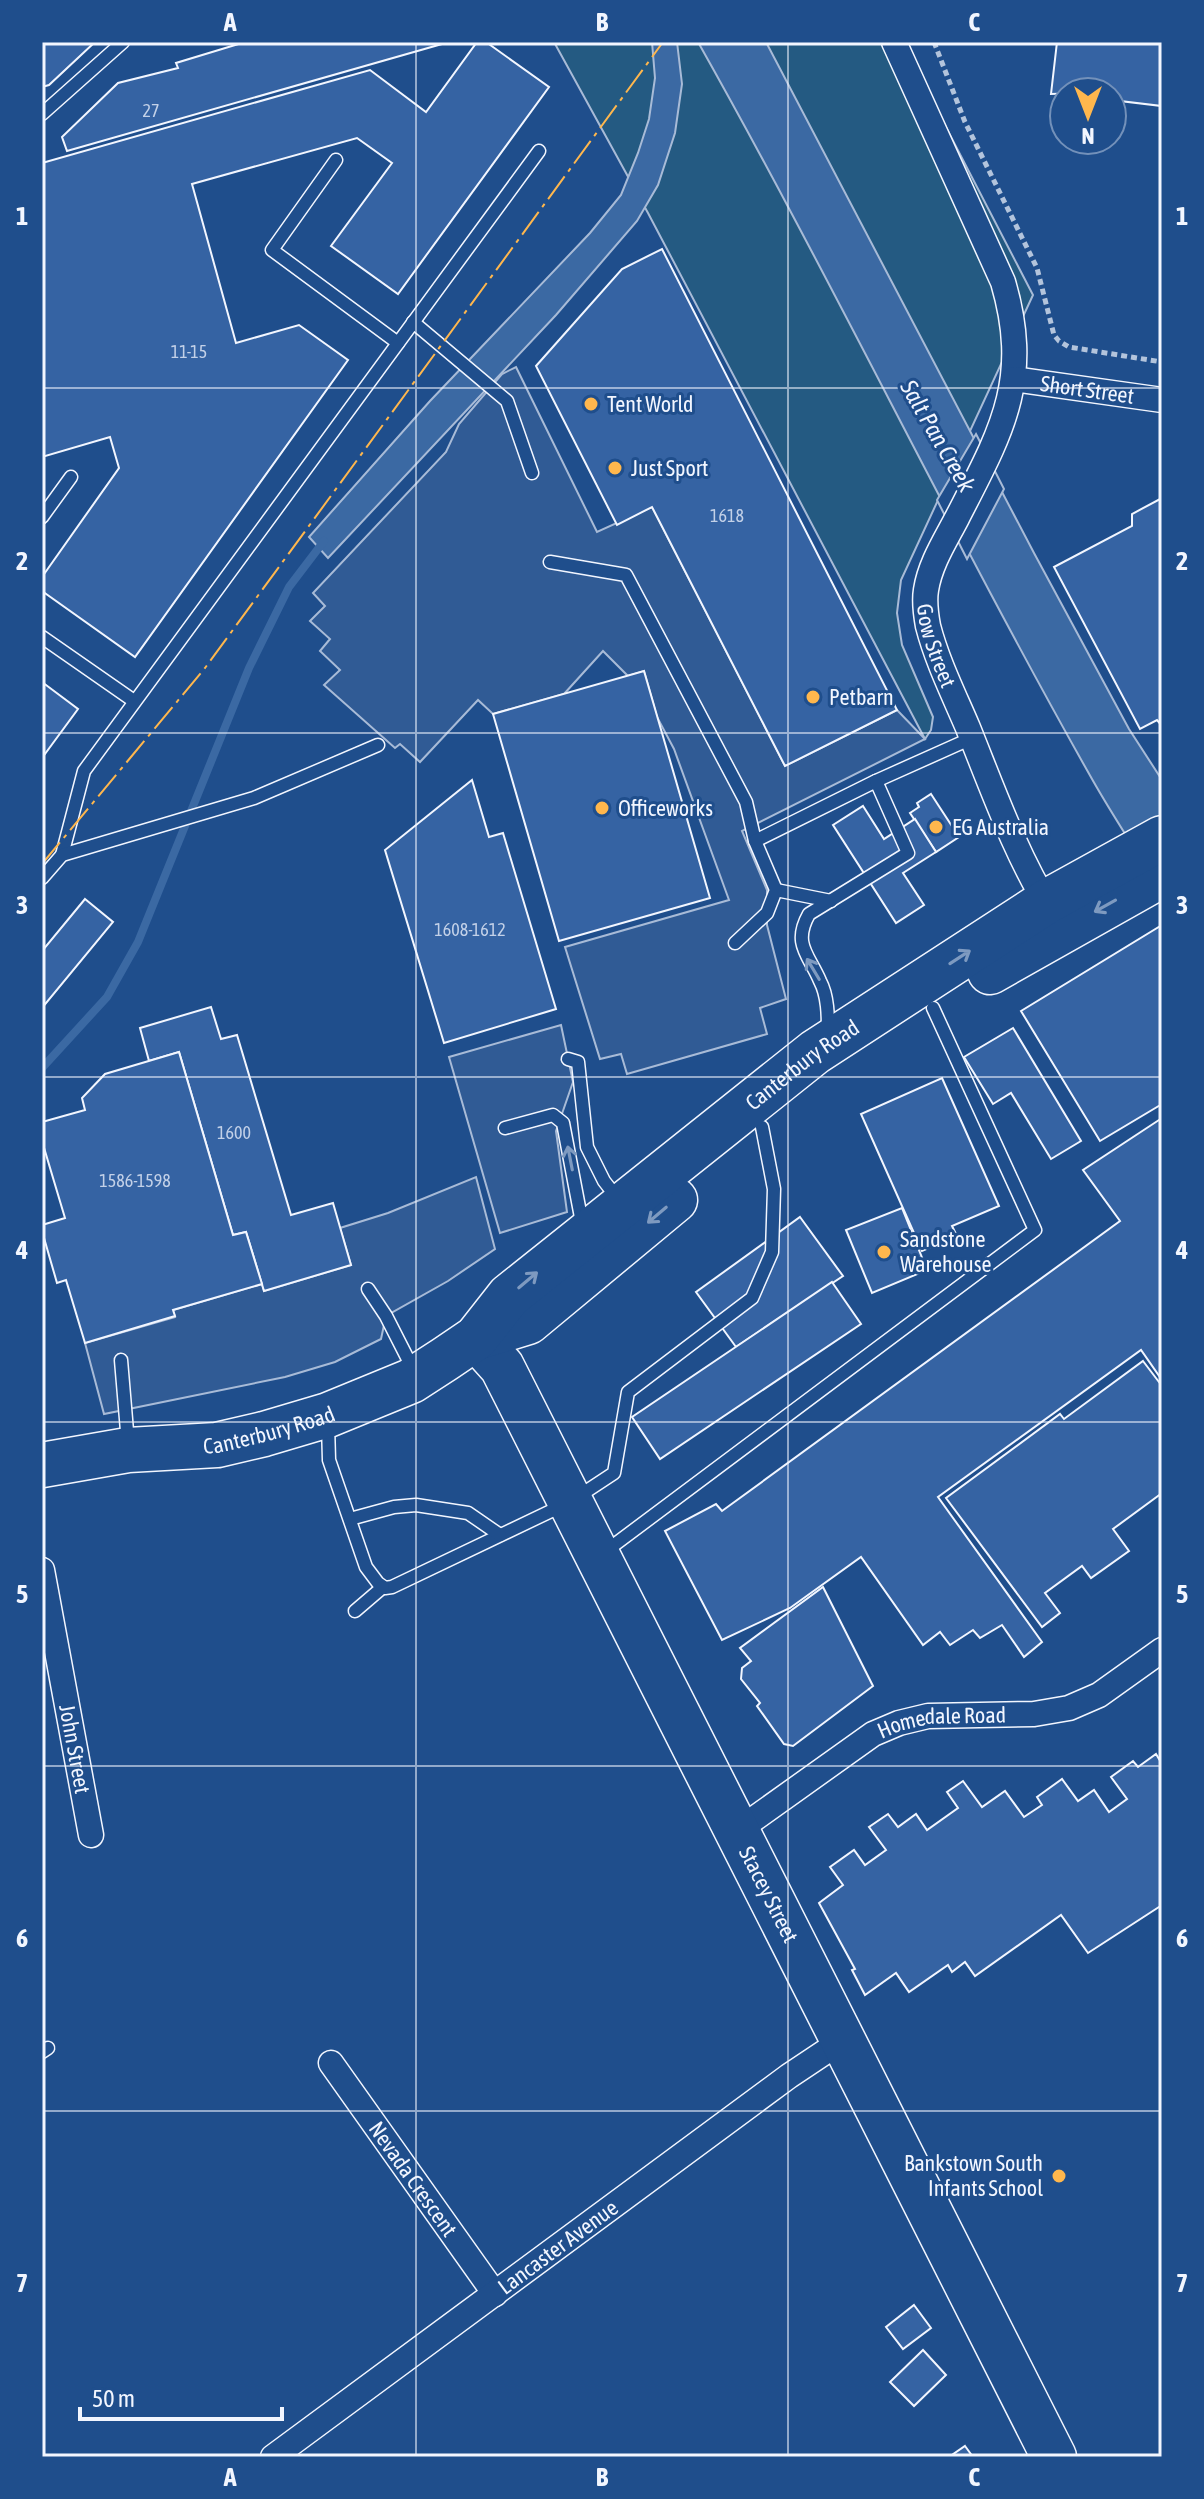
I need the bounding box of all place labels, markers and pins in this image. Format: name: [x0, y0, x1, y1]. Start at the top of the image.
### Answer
place label: Tent World: [607, 391, 694, 417]
marker: Tent World: [582, 395, 600, 413]
place label: Just Sport: [631, 455, 708, 481]
marker: Just Sport: [606, 459, 624, 477]
place label: Petbarn: [829, 684, 894, 710]
marker: Petbarn: [804, 688, 822, 706]
place label: Officeworks: [618, 795, 713, 821]
marker: Officeworks: [593, 799, 611, 817]
place label: EG Australia: [952, 814, 1049, 840]
marker: EG Australia: [927, 818, 945, 836]
place label: Sandstone Warehouse: [900, 1226, 991, 1277]
marker: Sandstone Warehouse: [875, 1243, 893, 1261]
place label: Bankstown South Infants School: [904, 2150, 1043, 2201]
marker: Bankstown South Infants School: [1050, 2167, 1068, 2185]

